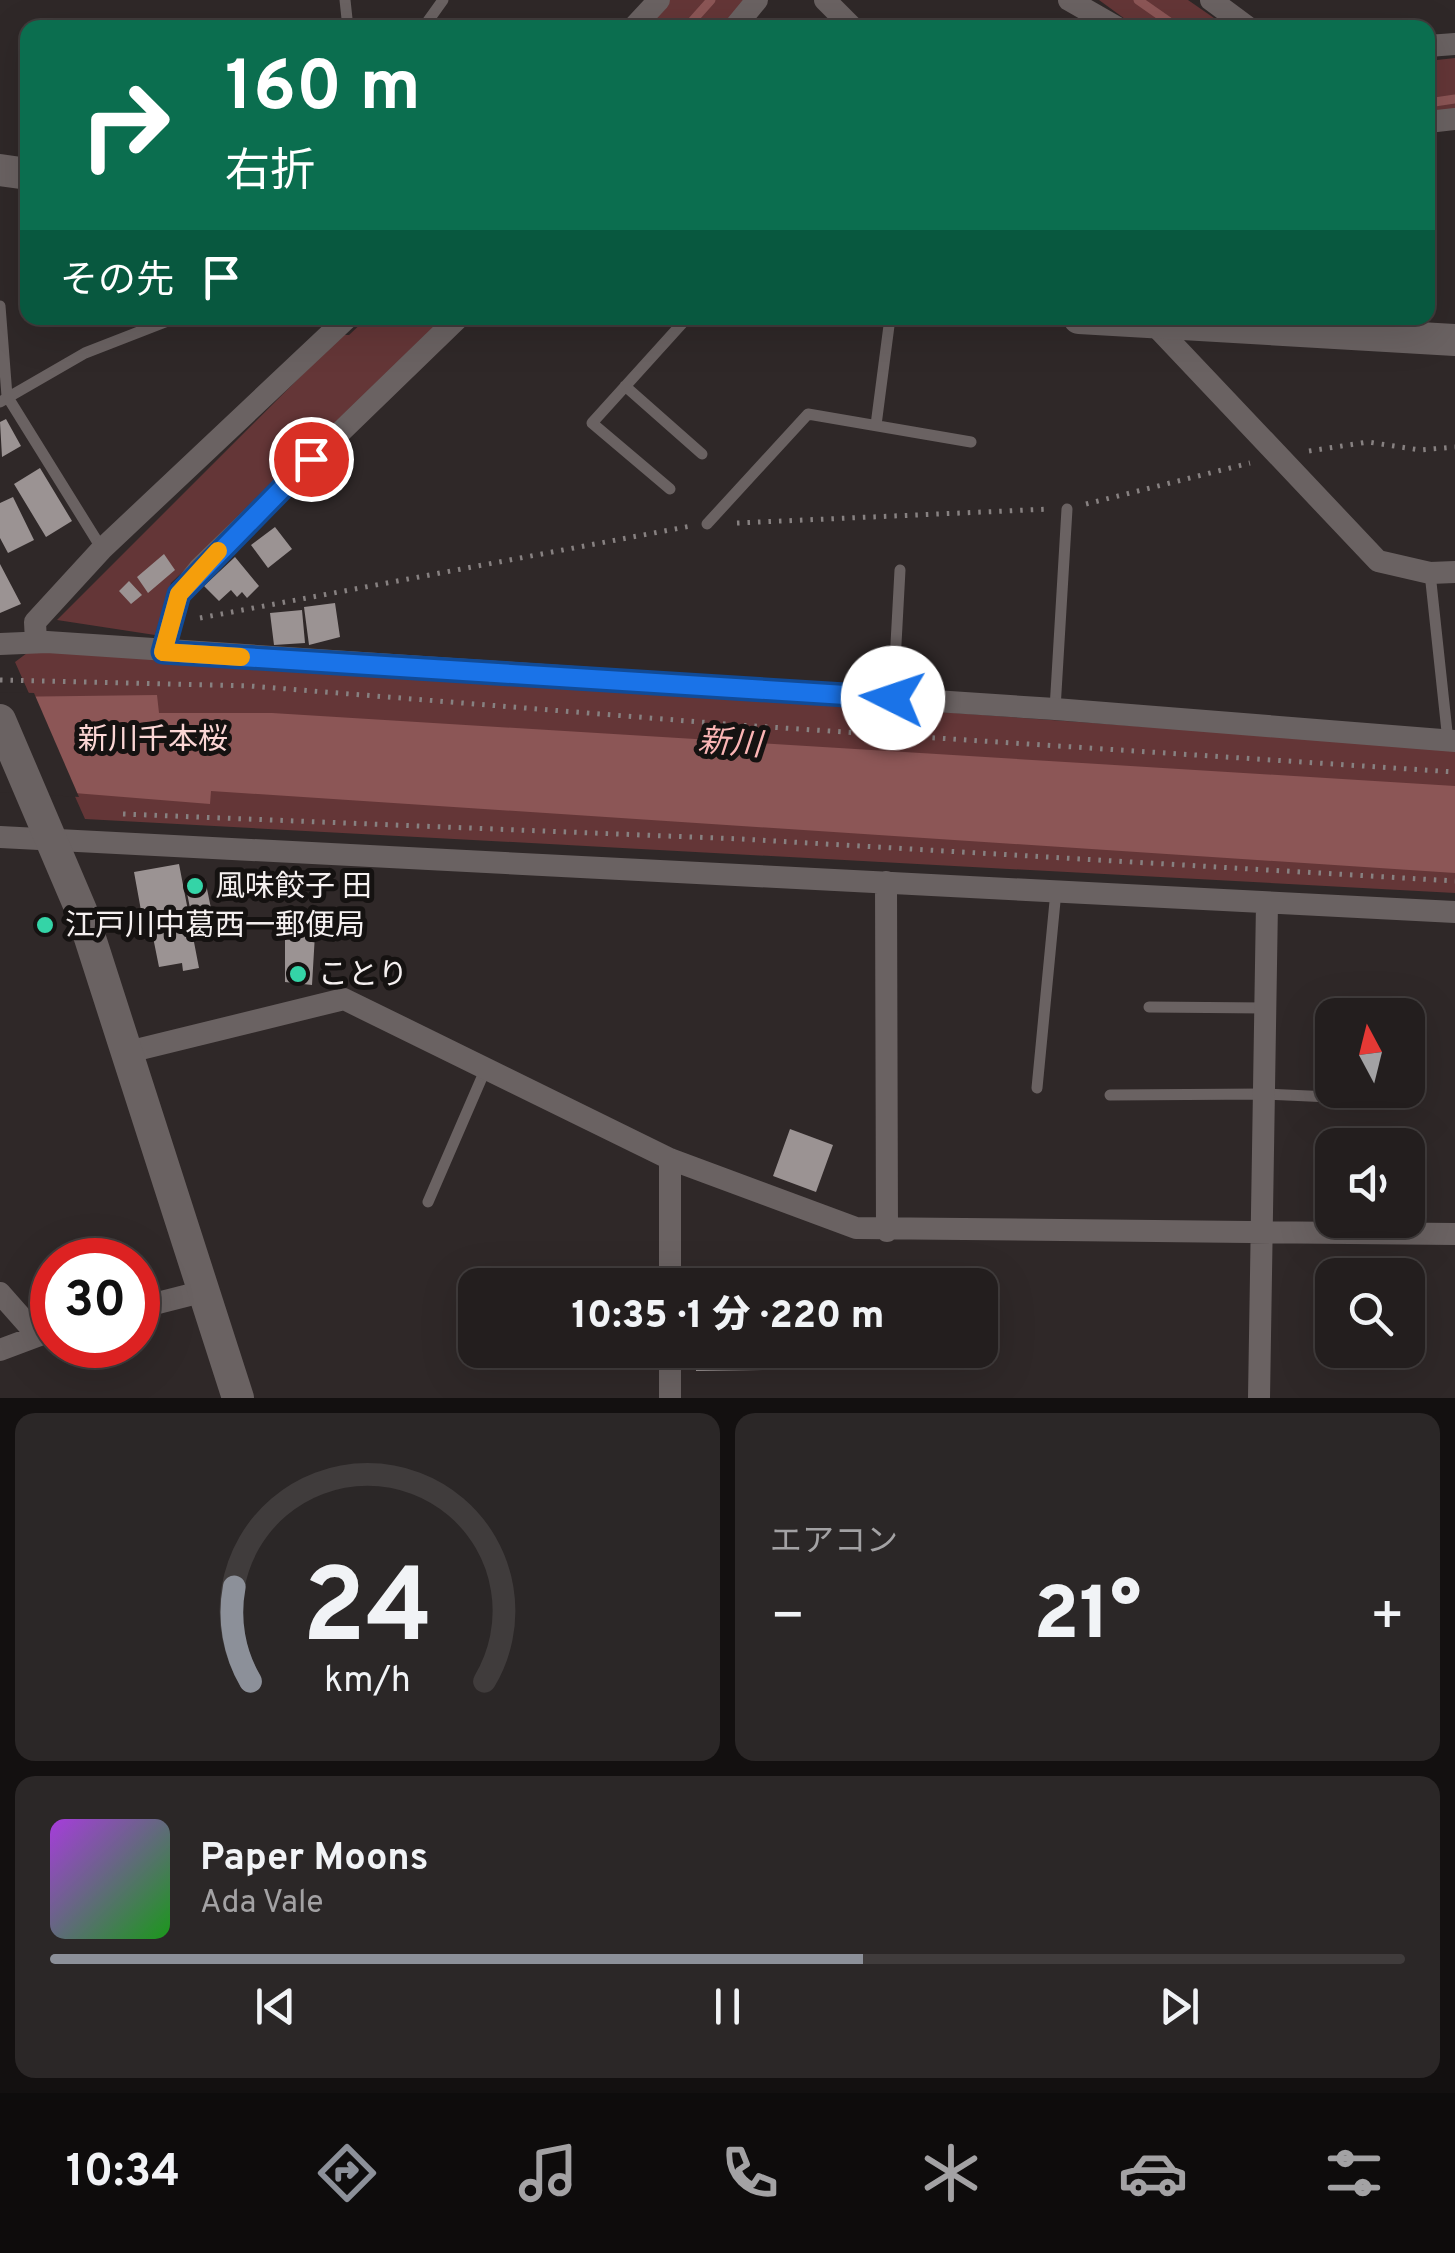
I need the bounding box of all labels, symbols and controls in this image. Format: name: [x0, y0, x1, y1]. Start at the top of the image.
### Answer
text: 160 m: [225, 46, 421, 135]
icon: right: [60, 60, 190, 190]
text: 右折: [225, 145, 315, 202]
icon: arrive: [194, 250, 249, 305]
text: その先: [60, 258, 174, 307]
pin: [269, 417, 354, 502]
icon: arrive: [284, 432, 339, 487]
position arrow: [841, 646, 945, 750]
park label: 新川千本桜: [78, 723, 228, 760]
water label: 新川: [696, 723, 766, 767]
place label: 風味餃子 田: [215, 870, 372, 907]
marker: 風味餃子 田: [184, 875, 206, 897]
place label: 江戸川中葛西一郵便局: [65, 909, 365, 946]
marker: 江戸川中葛西一郵便局: [34, 914, 56, 936]
place label: ことり: [318, 958, 408, 995]
marker: ことり: [287, 963, 309, 985]
north arrow: [1315, 998, 1425, 1108]
map controls: [1315, 998, 1425, 1368]
button: sound: [1315, 1128, 1425, 1238]
speed limit sign: 30: [30, 1238, 160, 1368]
button: search: [1315, 1258, 1425, 1368]
text: 10:35 · 1 分 · 220 m: [571, 1293, 885, 1342]
text: エアコン: [770, 1523, 898, 1563]
text: 24: [302, 1547, 433, 1679]
text: 21°: [1034, 1571, 1141, 1666]
text: −: [770, 1584, 805, 1654]
text: +: [1370, 1584, 1405, 1654]
text: km/h: [324, 1659, 411, 1705]
text: Paper Moons: [200, 1835, 429, 1884]
text: Ada Vale: [200, 1884, 324, 1924]
icon: previous: [248, 1979, 303, 2034]
icon: pause: [700, 1979, 755, 2034]
icon: next: [1152, 1979, 1207, 2034]
icon: directions: [312, 2138, 382, 2208]
icon: music: [513, 2138, 583, 2208]
icon: phone: [715, 2138, 785, 2208]
icon: climate: [916, 2138, 986, 2208]
icon: car: [1118, 2138, 1188, 2208]
icon: filters: [1319, 2138, 1389, 2208]
text: 10:34: [66, 2145, 180, 2202]

